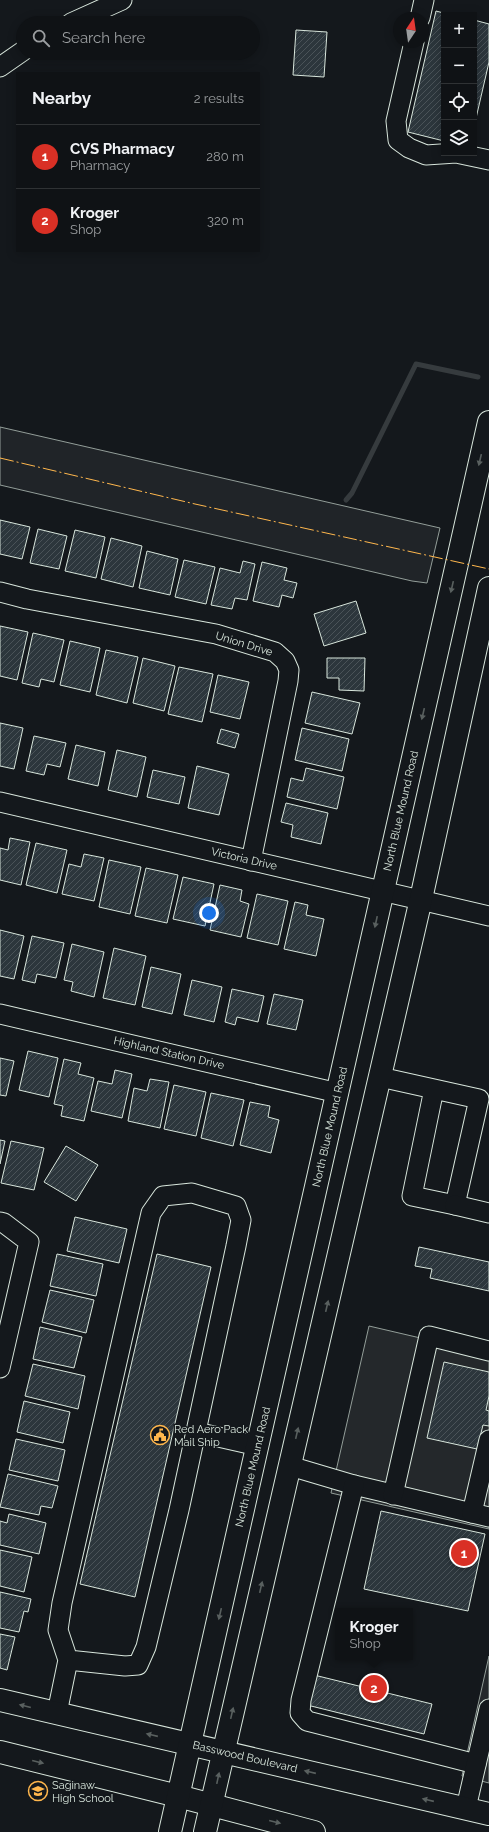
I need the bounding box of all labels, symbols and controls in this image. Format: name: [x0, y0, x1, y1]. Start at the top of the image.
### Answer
north arrow: [393, 12, 429, 48]
map controls: [441, 12, 477, 156]
button: +: [441, 12, 477, 48]
search box: [16, 16, 260, 60]
icon: search: [30, 27, 52, 49]
text: Search here: [62, 29, 145, 47]
button: −: [441, 48, 477, 84]
button: locate: [441, 84, 477, 120]
text: Nearby: [32, 88, 91, 108]
text: 2 results: [194, 91, 244, 106]
button: layers: [441, 120, 477, 156]
text: CVS Pharmacy: [70, 140, 175, 158]
text: 1: [42, 149, 48, 164]
text: 280 m: [206, 149, 244, 164]
text: Pharmacy: [70, 158, 130, 173]
text: Kroger: [70, 204, 119, 222]
text: 2: [41, 213, 49, 228]
text: 320 m: [207, 213, 244, 228]
text: Shop: [70, 222, 101, 237]
one-way arrow: [477, 454, 483, 466]
one-way arrow: [448, 581, 454, 593]
street label: Union Drive: [214, 629, 275, 659]
one-way arrow: [419, 707, 425, 720]
street label: North Blue Mound Road: [381, 750, 421, 872]
street label: Victoria Drive: [210, 845, 279, 873]
your location: [199, 903, 219, 923]
one-way arrow: [372, 916, 378, 929]
street label: Highland Station Drive: [112, 1034, 226, 1072]
street label: North Blue Mound Road: [310, 1066, 350, 1188]
one-way arrow: [324, 1300, 330, 1313]
street label: North Blue Mound Road: [233, 1406, 273, 1528]
place label: Red Aero Pack Mail Ship: [174, 1423, 248, 1449]
public building icon: Red Aero Pack Mail Ship: [149, 1424, 171, 1446]
one-way arrow: [295, 1427, 301, 1439]
pin: 1: [451, 1538, 477, 1568]
one-way arrow: [259, 1581, 265, 1593]
one-way arrow: [216, 1608, 222, 1620]
popup: [335, 1608, 413, 1660]
text: Kroger: [349, 1618, 399, 1636]
text: Shop: [349, 1636, 381, 1651]
pin: 2: [361, 1673, 387, 1703]
one-way arrow: [19, 1702, 32, 1708]
one-way arrow: [229, 1707, 235, 1720]
one-way arrow: [146, 1731, 158, 1737]
street label: Basswood Boulevard: [191, 1739, 299, 1775]
one-way arrow: [32, 1759, 44, 1765]
one-way arrow: [303, 1769, 315, 1775]
one-way arrow: [215, 1772, 221, 1784]
place label: Saginaw High School: [52, 1779, 114, 1805]
school or university icon: Saginaw High School: [27, 1780, 49, 1802]
one-way arrow: [422, 1796, 434, 1802]
one-way arrow: [269, 1820, 281, 1826]

